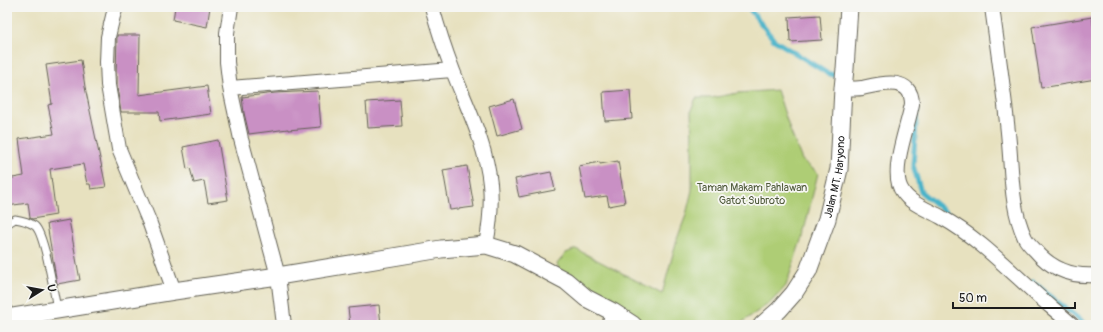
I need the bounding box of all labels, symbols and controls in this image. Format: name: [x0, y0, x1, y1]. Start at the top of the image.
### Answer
street label: Jalan MT. Haryono: [822, 135, 848, 219]
park label: Taman Makam Pahlawan Gatot Subroto: [697, 181, 807, 207]
north arrow: [22, 270, 62, 310]
text: U: [44, 283, 58, 293]
scale bar: [953, 284, 1075, 310]
text: 50 m: [959, 291, 987, 306]

